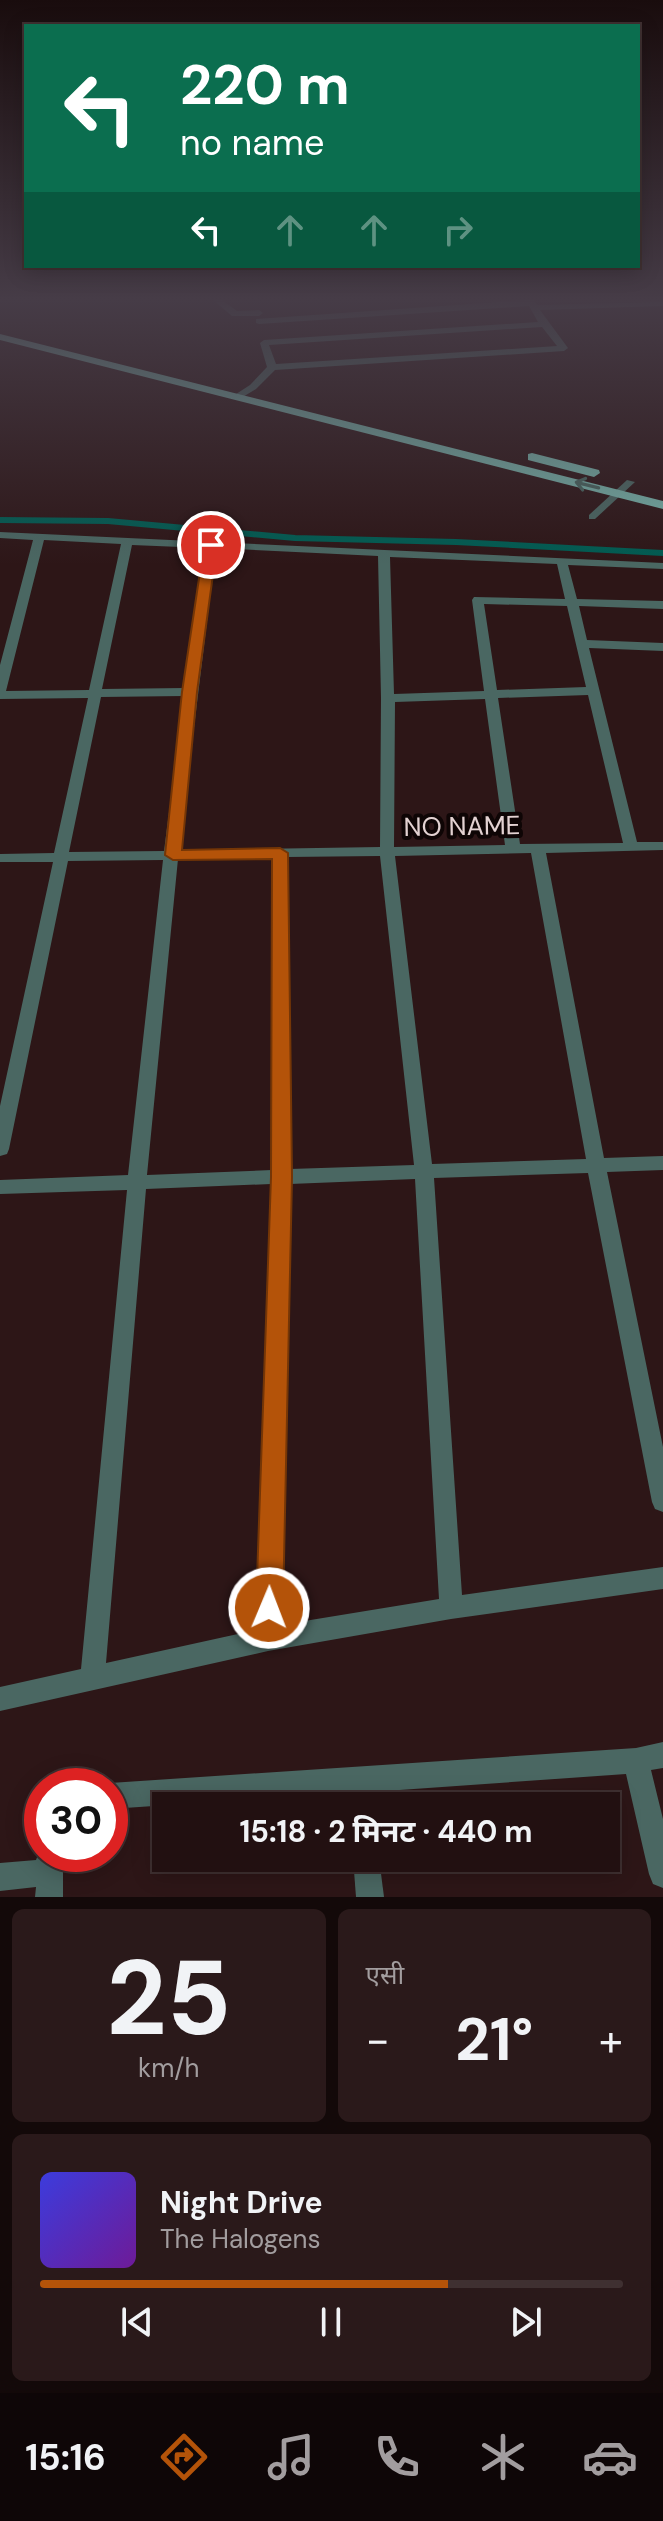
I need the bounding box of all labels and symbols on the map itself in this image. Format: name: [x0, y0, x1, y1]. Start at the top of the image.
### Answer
one-way arrow: [575, 477, 601, 492]
pin: [177, 511, 245, 579]
street label: NO NAME: [403, 808, 521, 844]
position arrow: [227, 1566, 311, 1650]
speed limit sign: 30: [24, 1768, 128, 1872]

